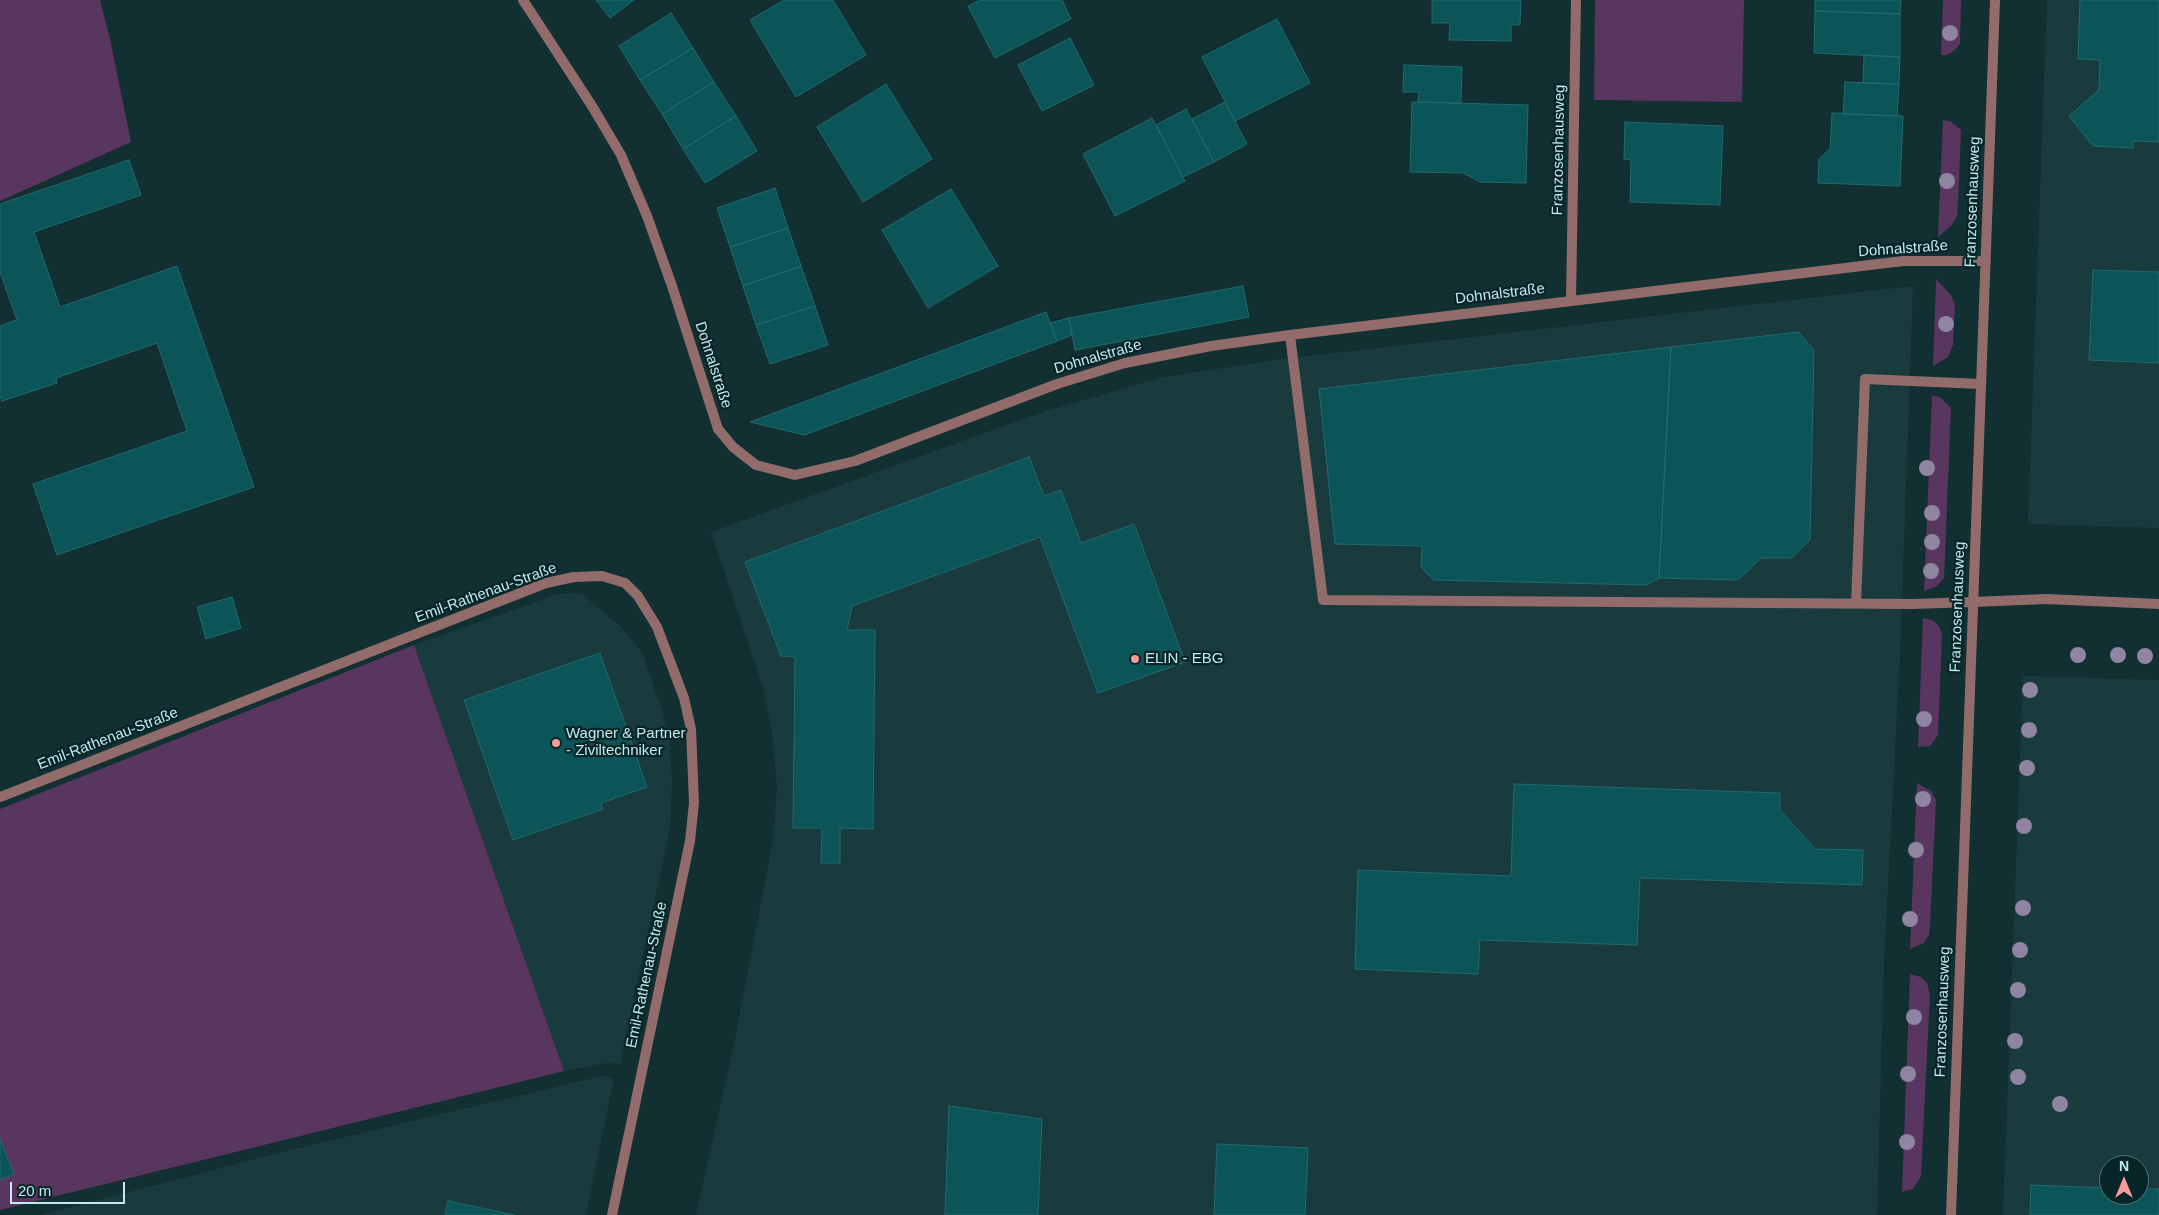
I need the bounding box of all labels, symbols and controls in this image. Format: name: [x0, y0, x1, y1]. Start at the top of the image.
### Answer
street label: Franzosenhausweg: [1549, 84, 1569, 216]
street label: Franzosenhausweg: [1962, 136, 1984, 268]
street label: Dohnalstraße: [1857, 237, 1949, 261]
street label: Dohnalstraße: [1454, 280, 1546, 308]
street label: Dohnalstraße: [691, 319, 735, 411]
street label: Dohnalstraße: [1052, 336, 1144, 378]
street label: Franzosenhausweg: [1947, 541, 1969, 673]
street label: Emil-Rathenau-Straße: [413, 559, 559, 627]
place label: ELIN - EBG: [1145, 650, 1223, 668]
marker: ELIN - EBG: [1129, 653, 1141, 665]
street label: Emil-Rathenau-Straße: [35, 704, 181, 774]
place label: Wagner & Partner - Ziviltechniker: [566, 725, 685, 760]
marker: Wagner & Partner - Ziviltechniker: [550, 737, 562, 749]
street label: Emil-Rathenau-Straße: [623, 900, 671, 1050]
street label: Franzosenhausweg: [1932, 946, 1954, 1078]
north arrow: [2099, 1155, 2149, 1205]
text: N: [2119, 1158, 2129, 1174]
scale bar: [12, 1172, 128, 1204]
text: 20 m: [18, 1182, 51, 1199]

